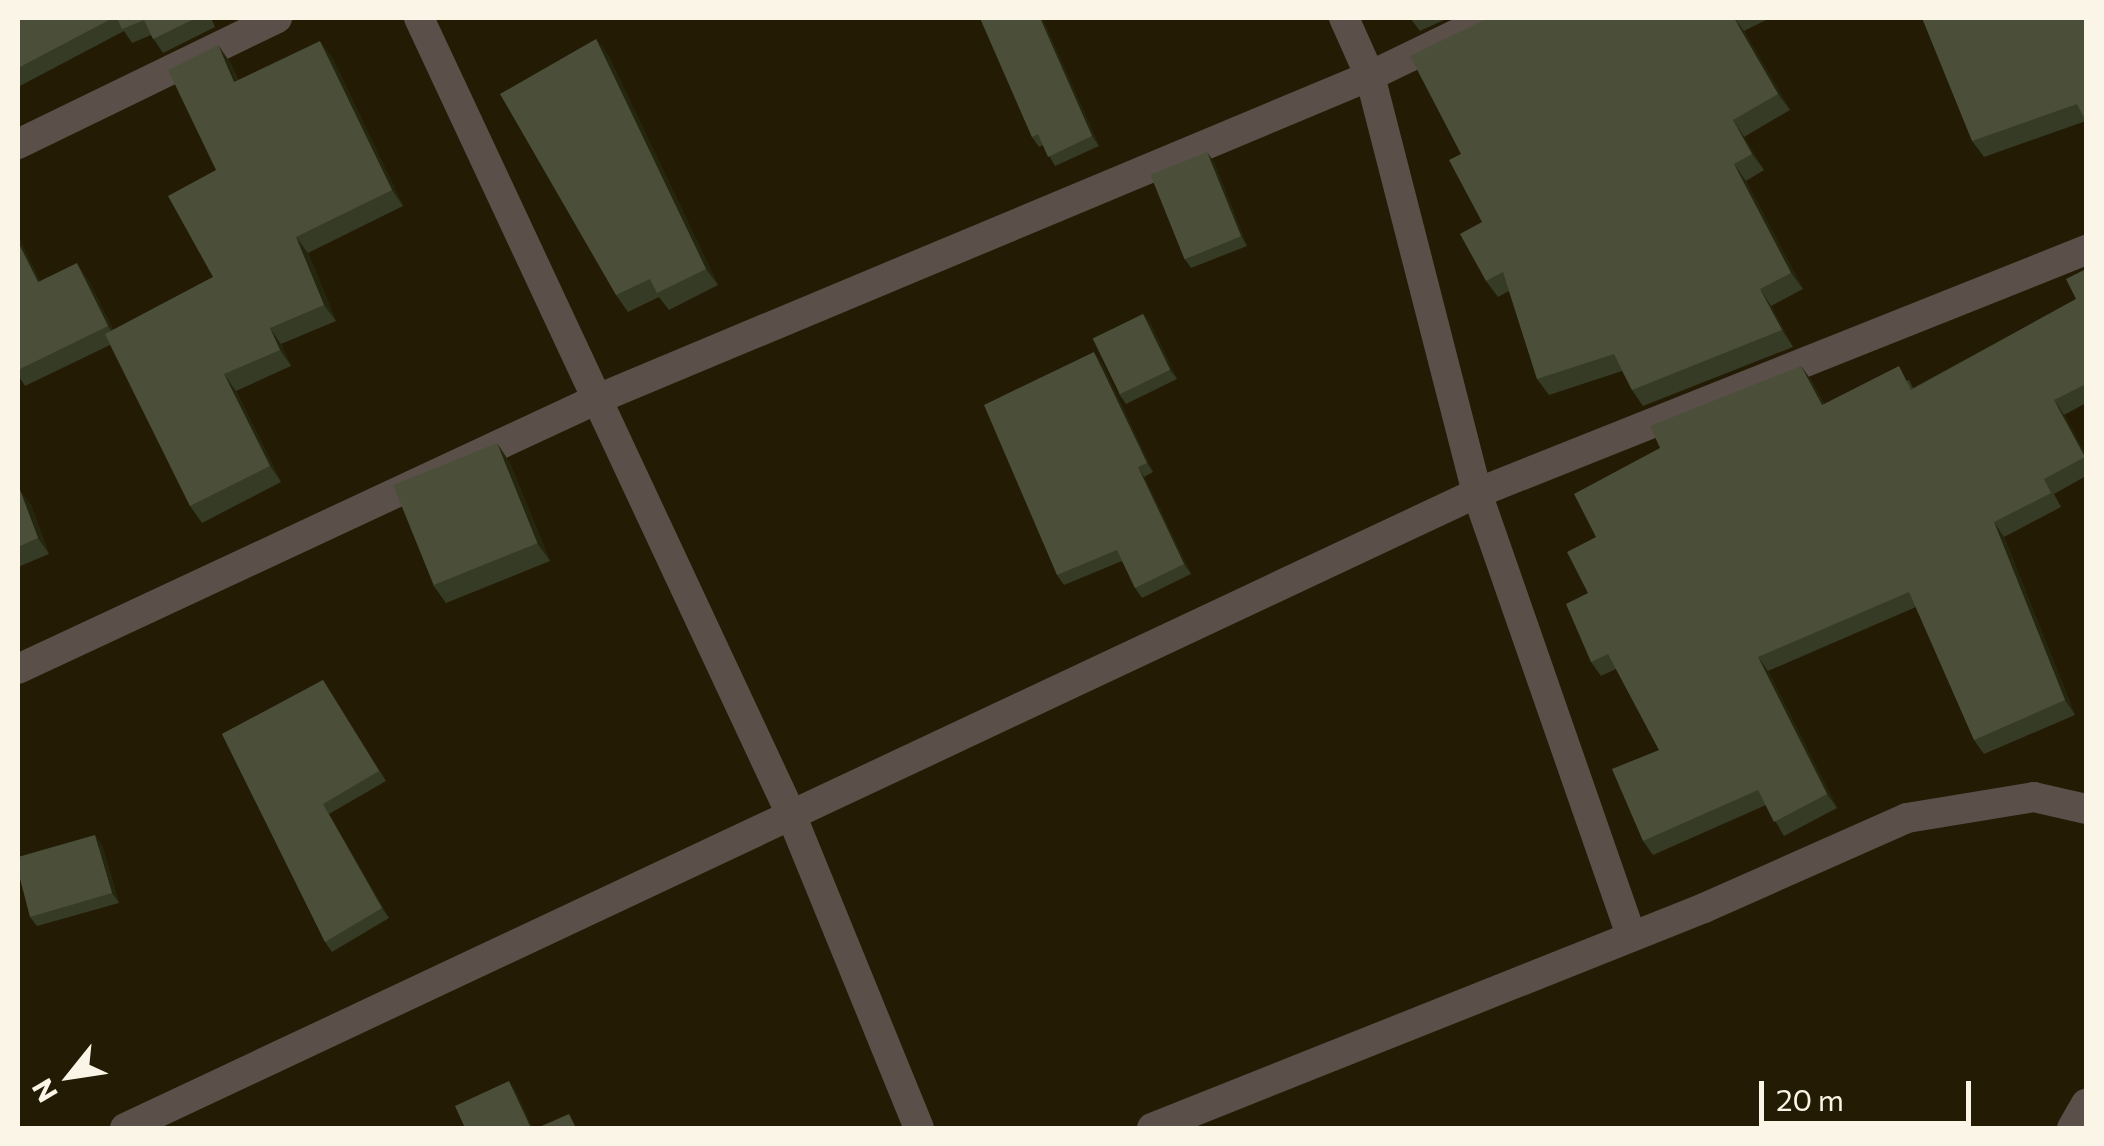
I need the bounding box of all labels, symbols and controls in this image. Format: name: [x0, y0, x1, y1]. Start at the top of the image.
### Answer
north arrow: [20, 1026, 120, 1126]
scale bar: [1764, 1061, 1976, 1123]
text: N: [24, 1073, 64, 1109]
text: 20 m: [1776, 1080, 1844, 1117]

